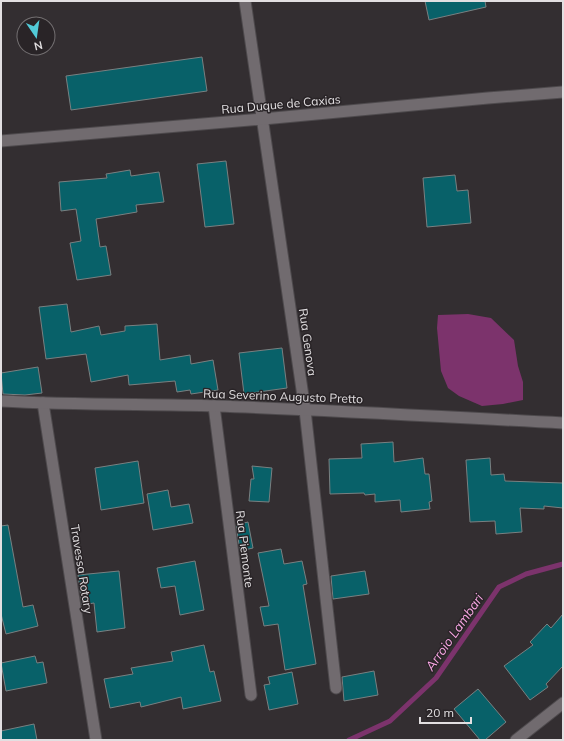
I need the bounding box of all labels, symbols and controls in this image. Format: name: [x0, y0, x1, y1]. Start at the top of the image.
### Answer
north arrow: [16, 16, 56, 56]
text: N: [33, 38, 44, 53]
street label: Rua Duque de Caxias: [221, 91, 341, 117]
street label: Rua Genova: [296, 307, 320, 377]
street label: Rua Severino Augusto Pretto: [203, 386, 363, 406]
street label: Rua Piemonte: [233, 509, 257, 589]
street label: Travessa Rotary: [68, 523, 97, 615]
water label: Arroio Lambari: [421, 590, 487, 674]
scale bar: [420, 699, 471, 725]
text: 20 m: [426, 705, 454, 720]

